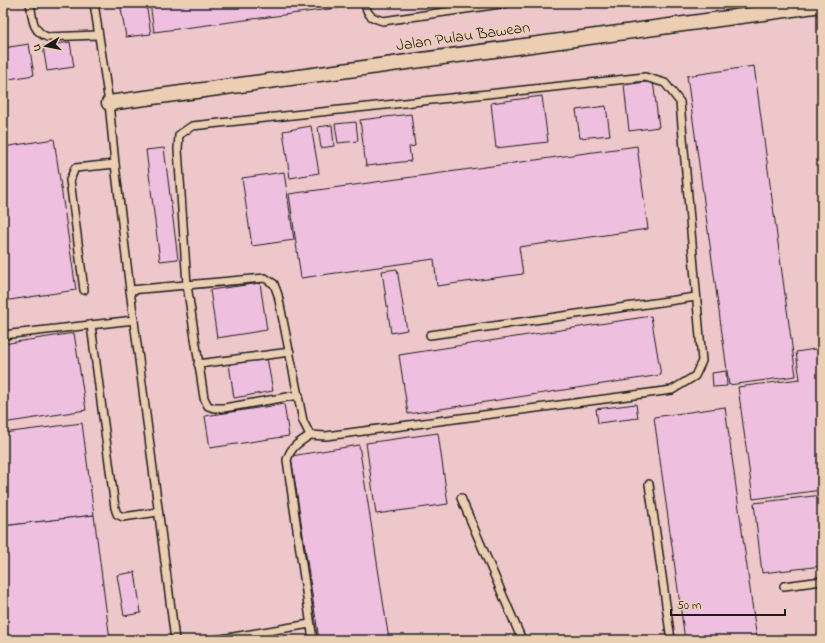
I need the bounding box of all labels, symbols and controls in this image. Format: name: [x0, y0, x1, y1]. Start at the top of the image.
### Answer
street label: Jalan Pulau Bawean: [394, 16, 532, 58]
north arrow: [26, 26, 66, 66]
text: U: [29, 43, 46, 52]
scale bar: [671, 591, 785, 617]
text: 50 m: [677, 597, 701, 615]

